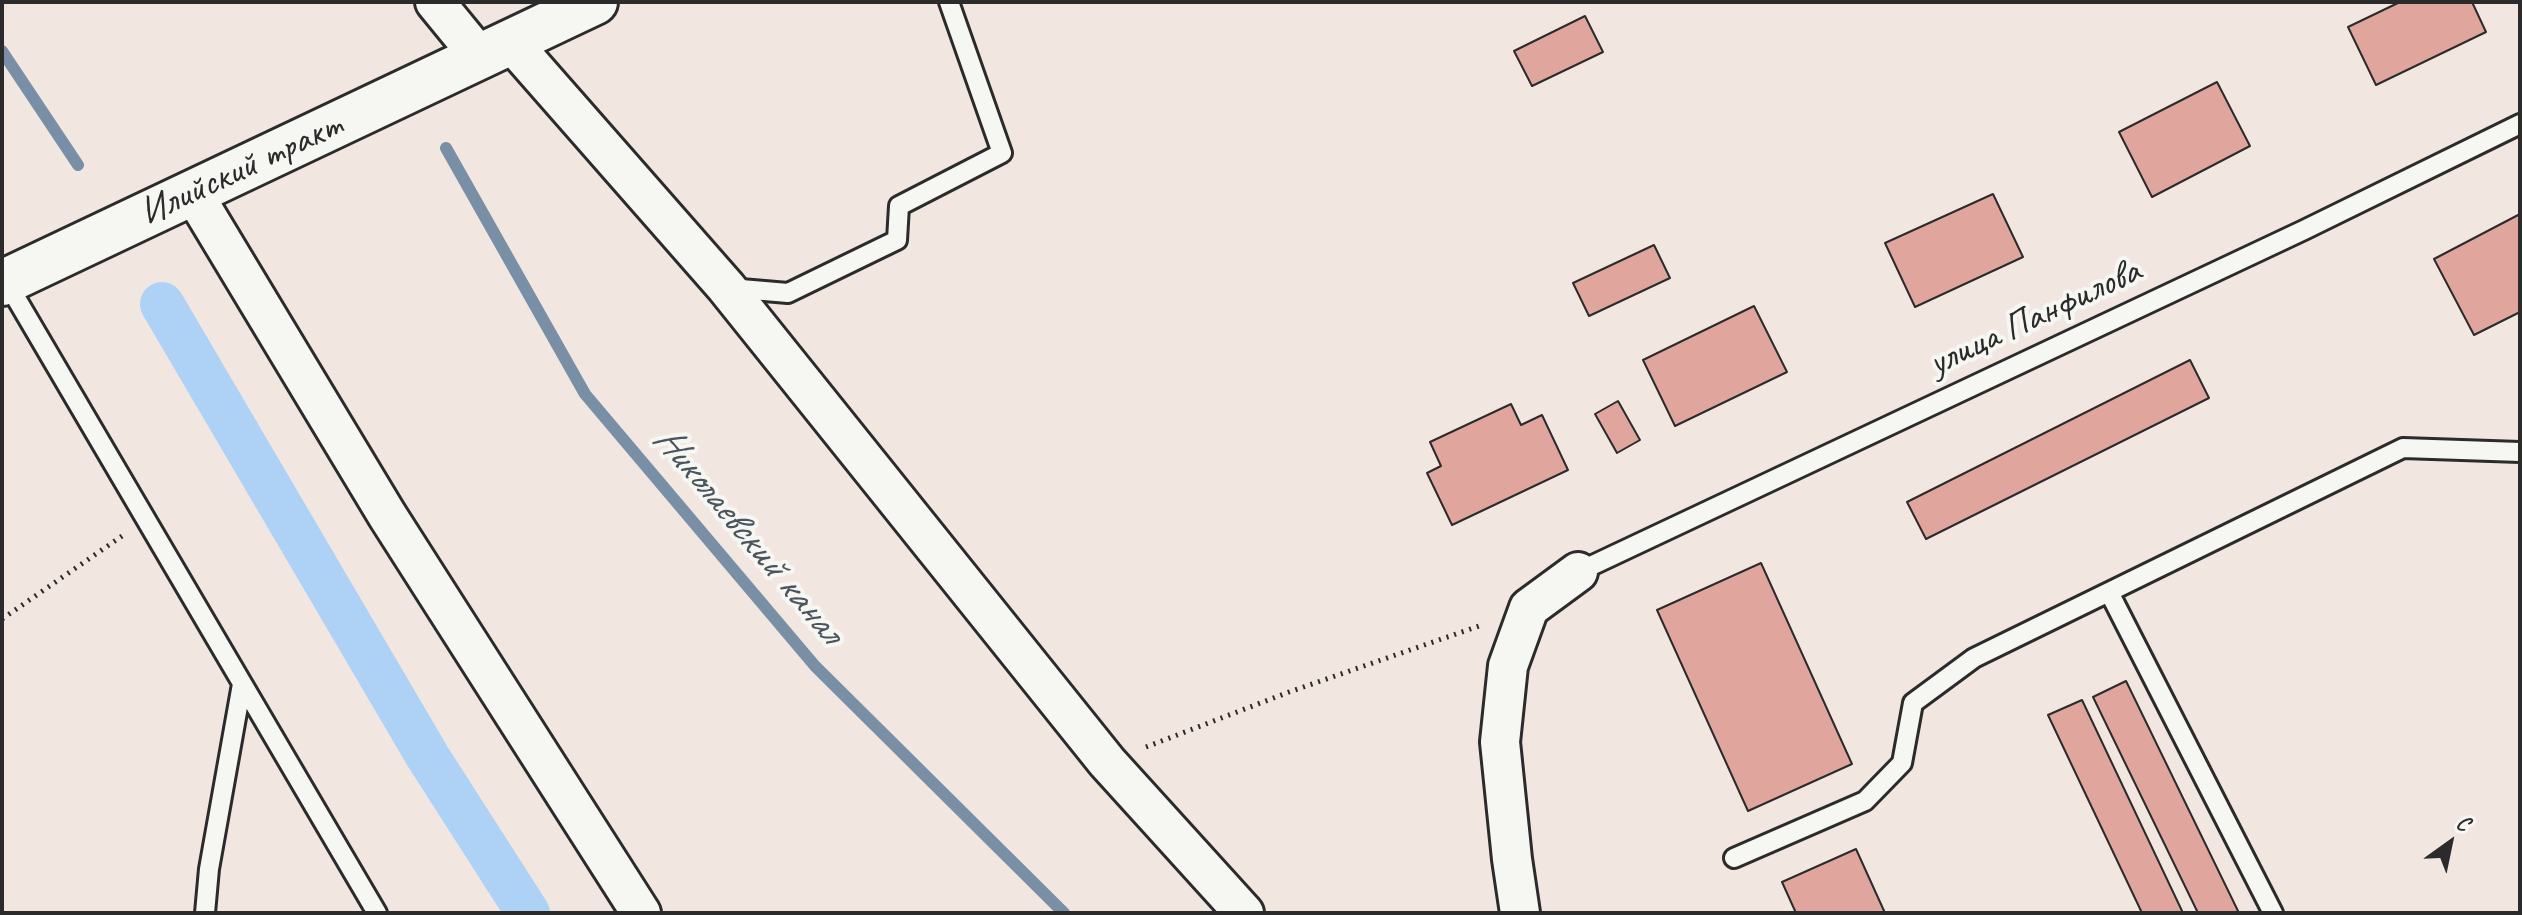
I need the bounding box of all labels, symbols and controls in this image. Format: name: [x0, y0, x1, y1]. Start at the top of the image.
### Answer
street label: Илийский тракт: [133, 103, 349, 237]
street label: улица Панфилова: [1922, 249, 2148, 387]
water label: Николаевский канал: [642, 417, 852, 653]
north arrow: [2410, 803, 2490, 883]
text: С: [2451, 808, 2475, 838]

